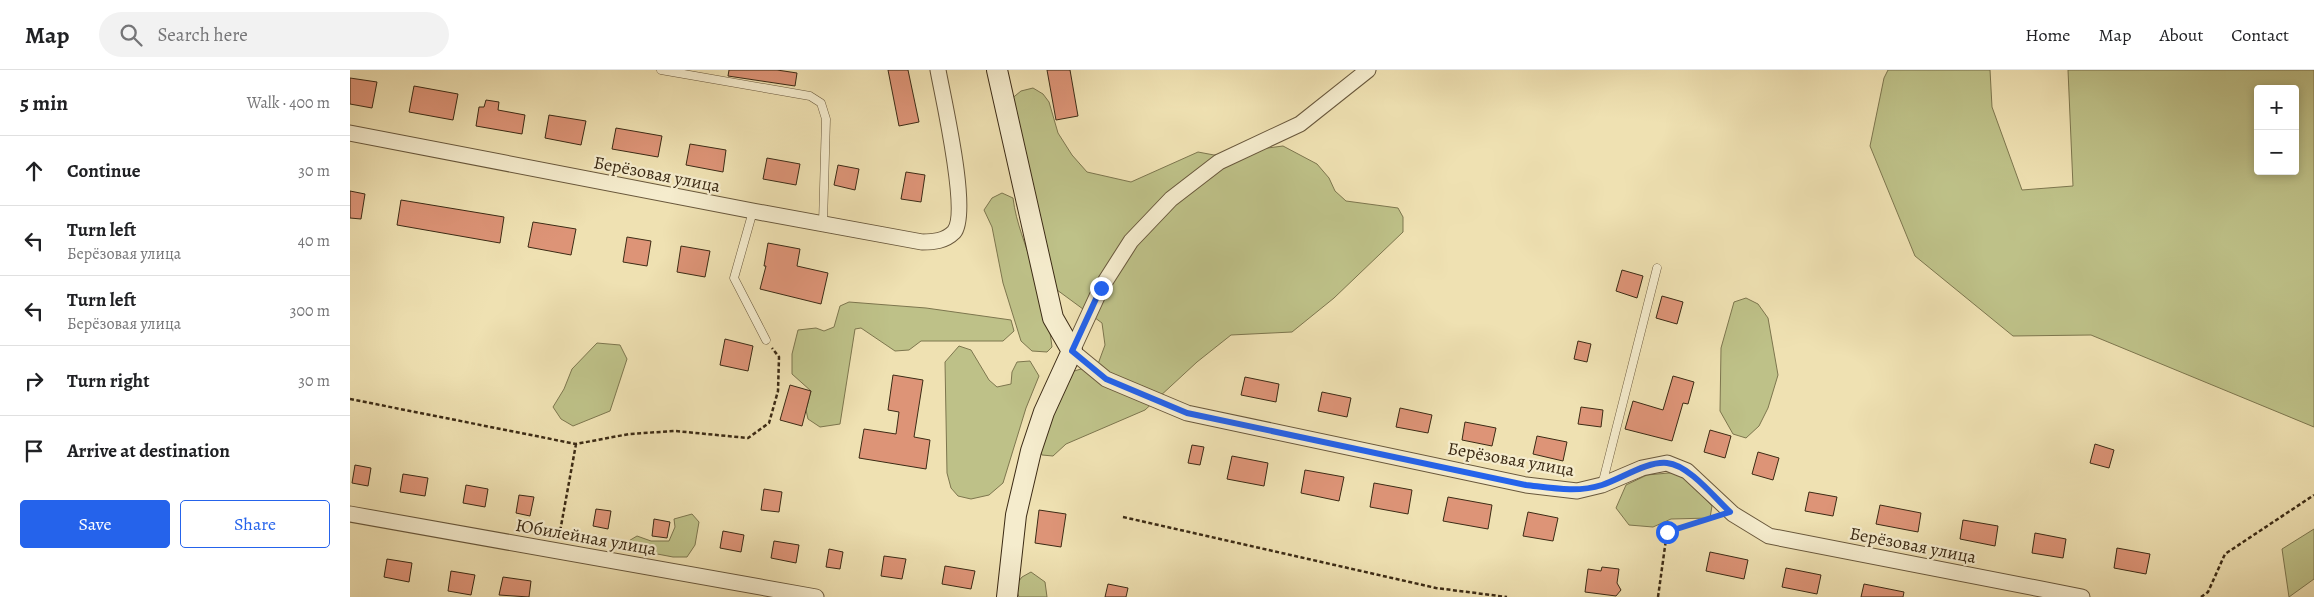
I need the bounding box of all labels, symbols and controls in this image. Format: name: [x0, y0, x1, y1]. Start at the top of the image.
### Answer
search box: [99, 12, 449, 57]
text: Map: [25, 19, 69, 51]
icon: search: [117, 21, 145, 49]
text: Search here: [157, 22, 248, 48]
text: Home: [2025, 23, 2070, 47]
text: Map: [2098, 23, 2131, 47]
text: About: [2159, 23, 2203, 47]
text: Contact: [2231, 23, 2289, 47]
map controls: [2254, 85, 2299, 175]
button: +: [2254, 85, 2299, 130]
text: 5 min: [20, 89, 68, 117]
text: Walk · 400 m: [247, 92, 330, 114]
button: −: [2254, 130, 2299, 175]
street label: Берёзовая улица: [592, 150, 723, 198]
icon: ahead: [20, 157, 48, 185]
text: Continue: [67, 158, 141, 184]
text: 30 m: [298, 160, 330, 182]
text: Turn left: [67, 217, 136, 243]
icon: left: [20, 227, 48, 255]
text: 40 m: [298, 230, 330, 252]
text: Берёзовая улица: [67, 243, 181, 265]
route end: [1090, 277, 1113, 300]
text: Turn left: [67, 287, 136, 313]
icon: left: [20, 297, 48, 325]
text: 300 m: [290, 300, 330, 322]
text: Берёзовая улица: [67, 313, 181, 335]
icon: right: [20, 367, 48, 395]
text: Turn right: [67, 368, 149, 394]
text: 30 m: [298, 370, 330, 392]
street label: Берёзовая улица: [1446, 436, 1577, 482]
icon: arrive: [20, 437, 48, 465]
text: Arrive at destination: [67, 438, 230, 464]
button: Save: [20, 500, 170, 548]
button: Share: [180, 500, 330, 548]
street label: Юбилейная улица: [514, 513, 659, 561]
route start: [1656, 521, 1679, 544]
street label: Берёзовая улица: [1848, 521, 1979, 569]

